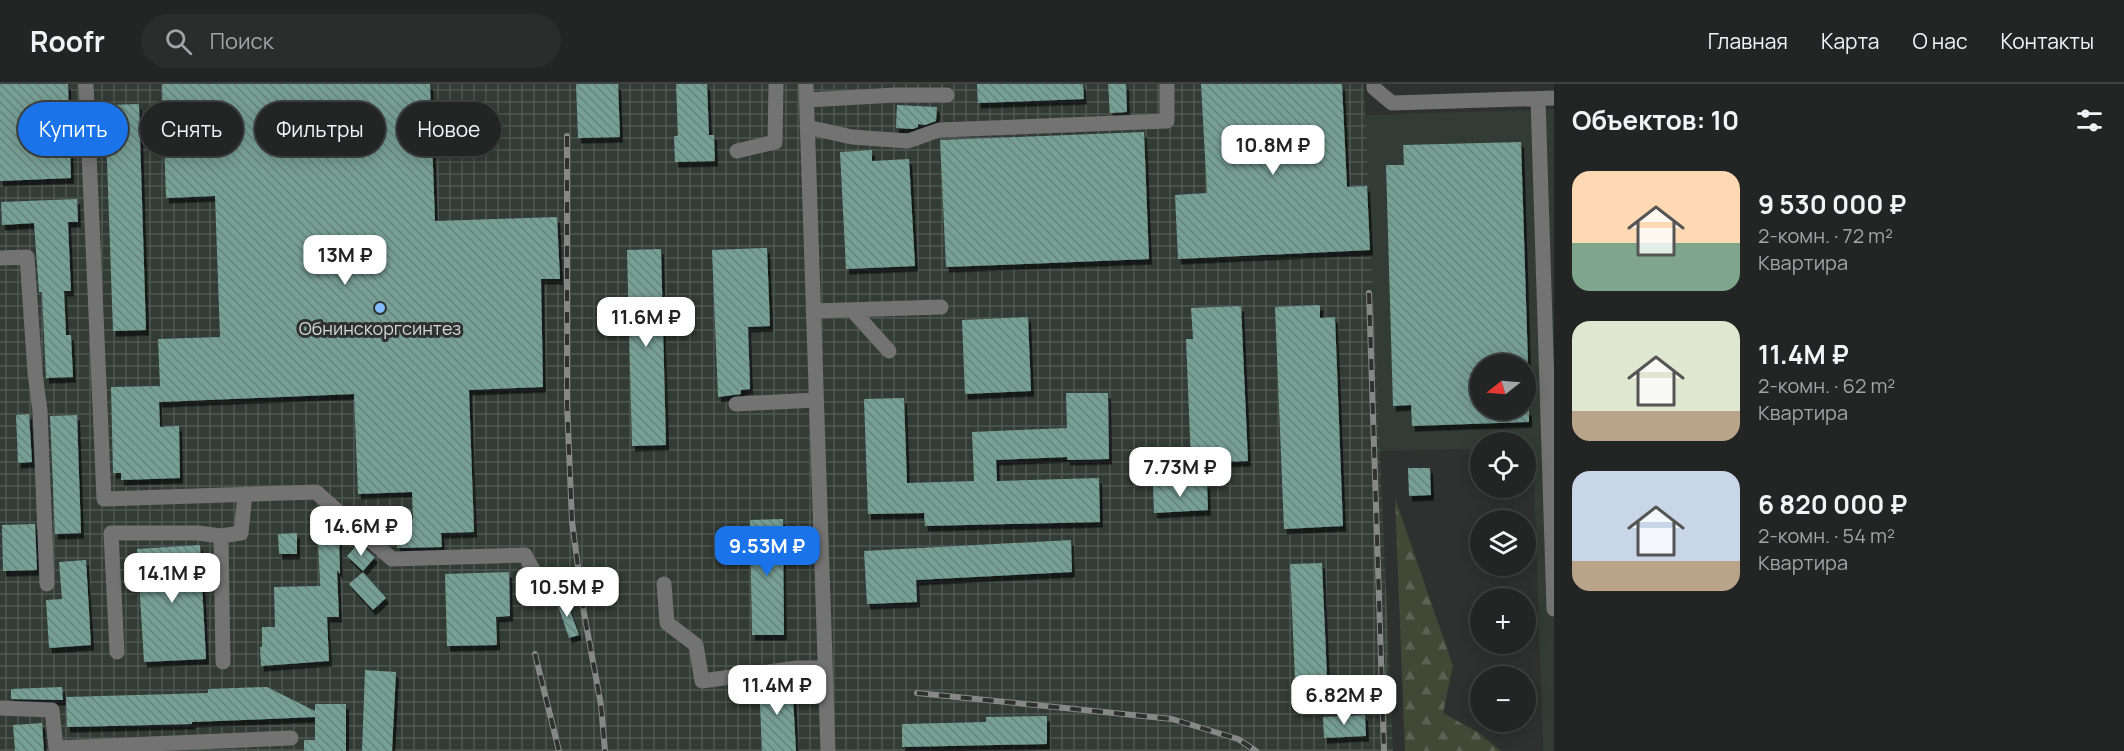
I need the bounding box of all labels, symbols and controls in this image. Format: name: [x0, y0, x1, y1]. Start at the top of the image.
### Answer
search box: [141, 14, 561, 68]
text: Roofr: [30, 22, 105, 60]
icon: search: [162, 25, 195, 58]
text: Поиск: [210, 26, 274, 56]
text: Главная: [1708, 27, 1788, 55]
text: Карта: [1821, 27, 1879, 55]
text: О нас: [1912, 27, 1968, 55]
text: Контакты: [2001, 27, 2094, 55]
chip: Купить: [18, 102, 128, 156]
chip: Снять: [140, 102, 243, 156]
chip: Фильтры: [255, 102, 385, 156]
chip: Новое: [397, 102, 501, 156]
text: Объектов: 10: [1572, 102, 1739, 138]
icon: filters: [2073, 104, 2106, 137]
pin: 10.8M ₽: [1218, 125, 1328, 176]
text: 10.8M ₽: [1235, 131, 1311, 158]
text: 9 530 000 ₽: [1758, 186, 1906, 222]
icon: home: [1620, 195, 1692, 267]
text: 2-комн. · 72 m²: [1758, 222, 1893, 249]
pin: 13M ₽: [303, 235, 387, 286]
text: 13M ₽: [317, 241, 373, 268]
text: Квартира: [1758, 249, 1848, 276]
pin: 11.6M ₽: [591, 297, 701, 348]
marker: Обнинскоргсинтез: [373, 301, 387, 315]
text: 11.6M ₽: [611, 303, 681, 330]
place label: Обнинскоргсинтез: [299, 316, 461, 340]
text: 11.4M ₽: [1758, 336, 1849, 372]
icon: home: [1620, 345, 1692, 417]
north arrow: [1470, 354, 1536, 420]
map controls: [1470, 354, 1536, 732]
text: 2-комн. · 62 m²: [1758, 372, 1895, 399]
text: Квартира: [1758, 399, 1848, 426]
button: locate: [1470, 432, 1536, 498]
pin: 7.73M ₽: [1125, 447, 1235, 498]
text: 7.73M ₽: [1143, 453, 1217, 480]
text: 6 820 000 ₽: [1758, 486, 1907, 522]
icon: home: [1620, 495, 1692, 567]
pin: 14.6M ₽: [306, 506, 416, 557]
button: layers: [1470, 510, 1536, 576]
text: 14.6M ₽: [324, 512, 398, 539]
text: 2-комн. · 54 m²: [1758, 522, 1895, 549]
pin: 9.53M ₽: [712, 526, 822, 577]
text: 9.53M ₽: [729, 532, 805, 559]
text: Квартира: [1758, 549, 1848, 576]
pin: 14.1M ₽: [117, 553, 227, 604]
text: 14.1M ₽: [138, 559, 206, 586]
pin: 10.5M ₽: [512, 567, 622, 618]
text: 10.5M ₽: [530, 573, 604, 600]
button: +: [1470, 588, 1536, 654]
pin: 11.4M ₽: [722, 665, 832, 716]
button: −: [1470, 666, 1536, 732]
text: 11.4M ₽: [742, 671, 812, 698]
pin: 6.82M ₽: [1289, 675, 1399, 726]
text: 6.82M ₽: [1305, 681, 1383, 708]

